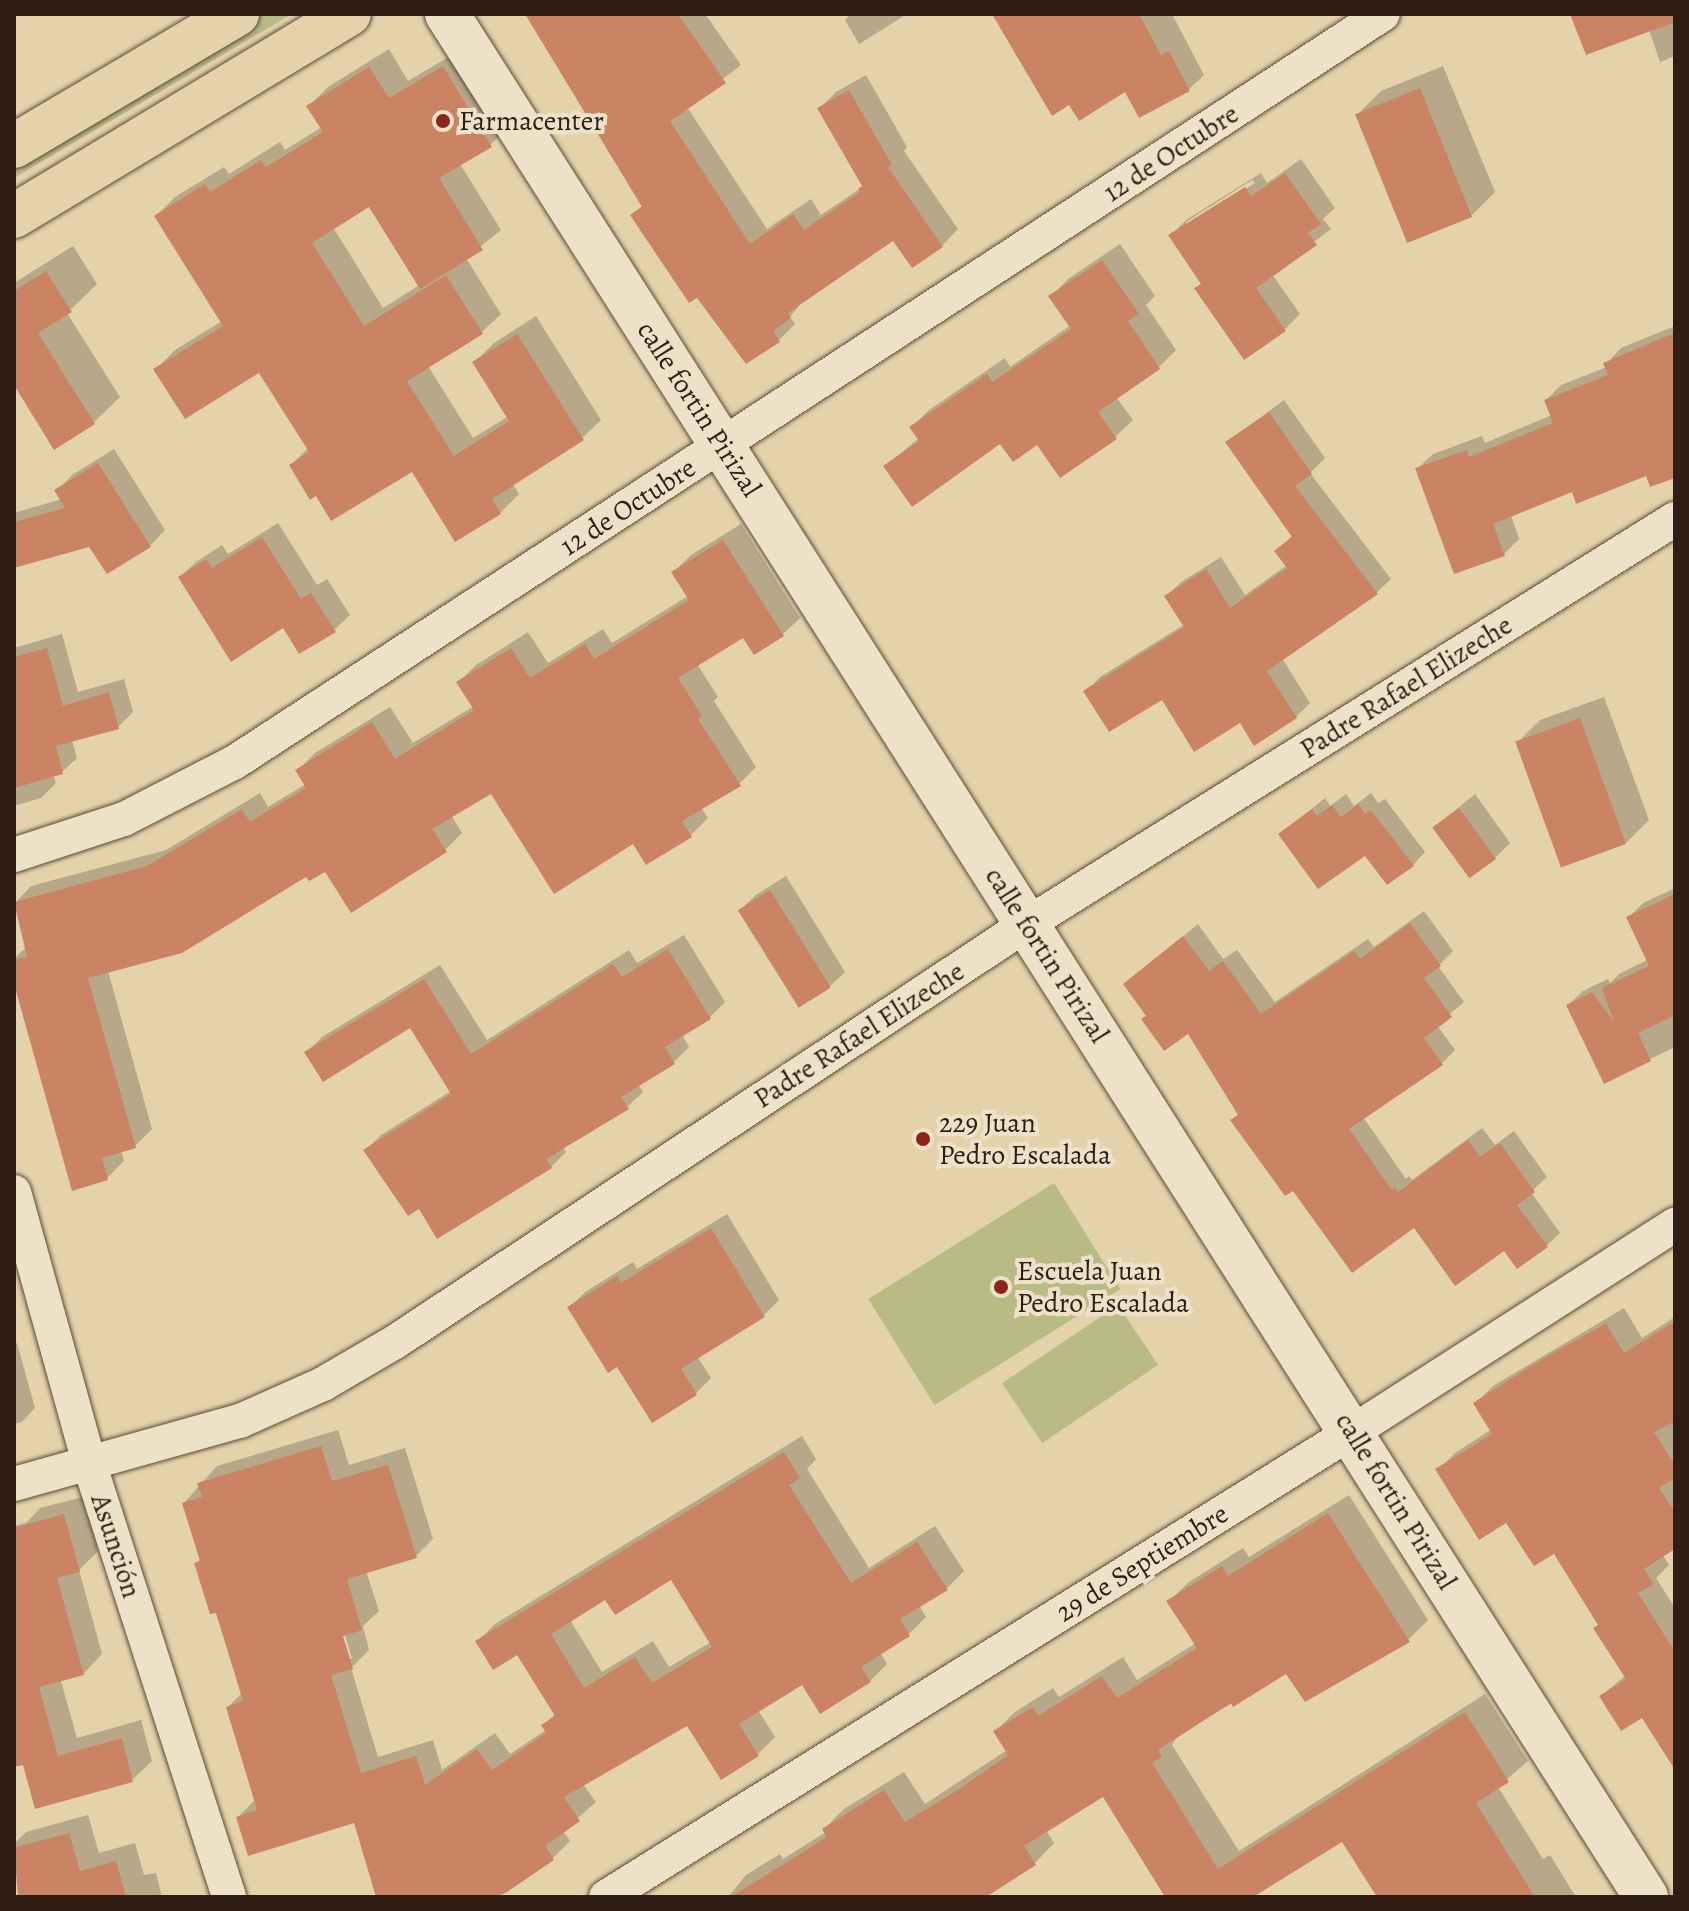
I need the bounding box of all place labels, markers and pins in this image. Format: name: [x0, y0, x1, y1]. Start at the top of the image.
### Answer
place label: Farmacenter: [459, 104, 604, 138]
marker: Farmacenter: [434, 112, 452, 130]
place label: 229 Juan Pedro Escalada: [939, 1106, 1111, 1172]
marker: 229 Juan Pedro Escalada: [914, 1130, 932, 1148]
place label: Escuela Juan Pedro Escalada: [1017, 1254, 1189, 1320]
marker: Escuela Juan Pedro Escalada: [992, 1278, 1010, 1296]

